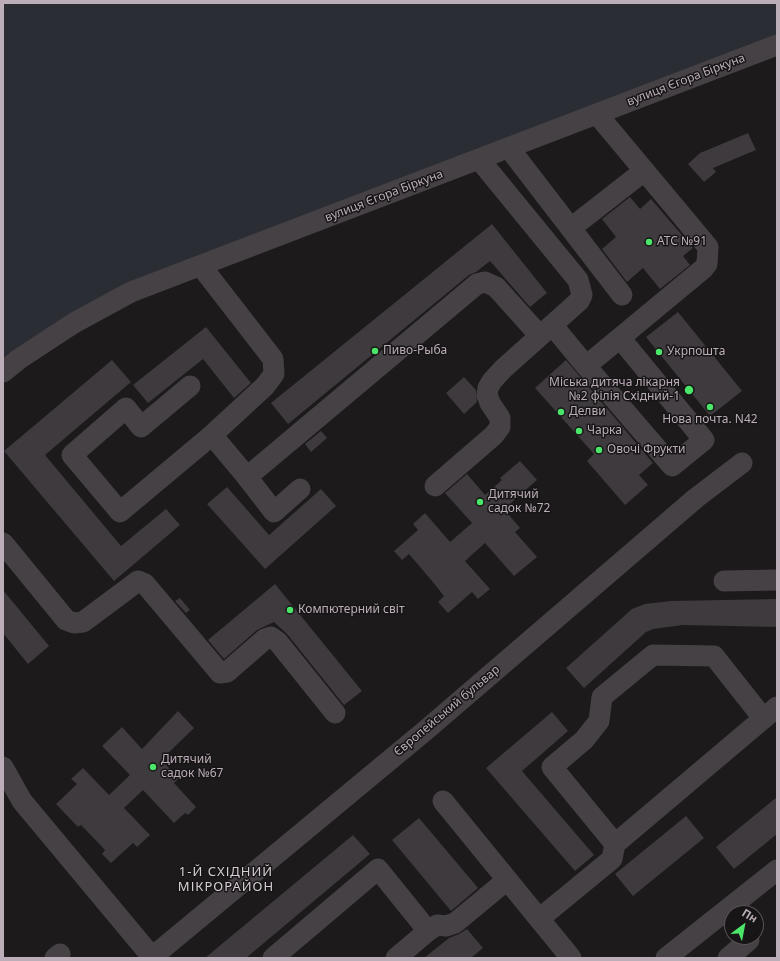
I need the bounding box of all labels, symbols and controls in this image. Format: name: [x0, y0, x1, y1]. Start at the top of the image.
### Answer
street label: вулиця Єгора Біркуна: [625, 51, 747, 109]
street label: вулиця Єгора Біркуна: [323, 167, 445, 225]
place label: АТС №91: [657, 235, 707, 249]
marker: АТС №91: [644, 237, 654, 247]
place label: Пиво-Рыба: [383, 344, 447, 358]
place label: Укрпошта: [667, 345, 725, 359]
marker: Пиво-Рыба: [370, 346, 380, 356]
marker: Укрпошта: [654, 347, 664, 357]
place label: Міська дитяча лікарня №2 філія Східний-1: [549, 376, 680, 404]
marker: Міська дитяча лікарня №2 філія Східний-1: [683, 384, 695, 396]
marker: Нова почта. N42: [705, 402, 715, 412]
place label: Делви: [569, 405, 606, 419]
marker: Делви: [556, 407, 566, 417]
place label: Нова почта. N42: [662, 413, 758, 427]
place label: Чарка: [587, 424, 622, 438]
marker: Чарка: [574, 426, 584, 436]
place label: Овочі Фрукти: [607, 443, 685, 457]
marker: Овочі Фрукти: [594, 445, 604, 455]
place label: Дитячий садок №72: [488, 488, 550, 516]
marker: Дитячий садок №72: [475, 497, 485, 507]
place label: Компютерний світ: [298, 603, 404, 617]
marker: Компютерний світ: [285, 605, 295, 615]
street label: Європейський бульвар: [391, 663, 503, 759]
place label: Дитячий садок №67: [161, 753, 223, 781]
marker: Дитячий садок №67: [148, 762, 158, 772]
district label: 1-Й СХІДНИЙ МІКРОРАЙОН: [178, 864, 274, 895]
north arrow: [724, 905, 764, 945]
text: Пн: [739, 905, 761, 926]

